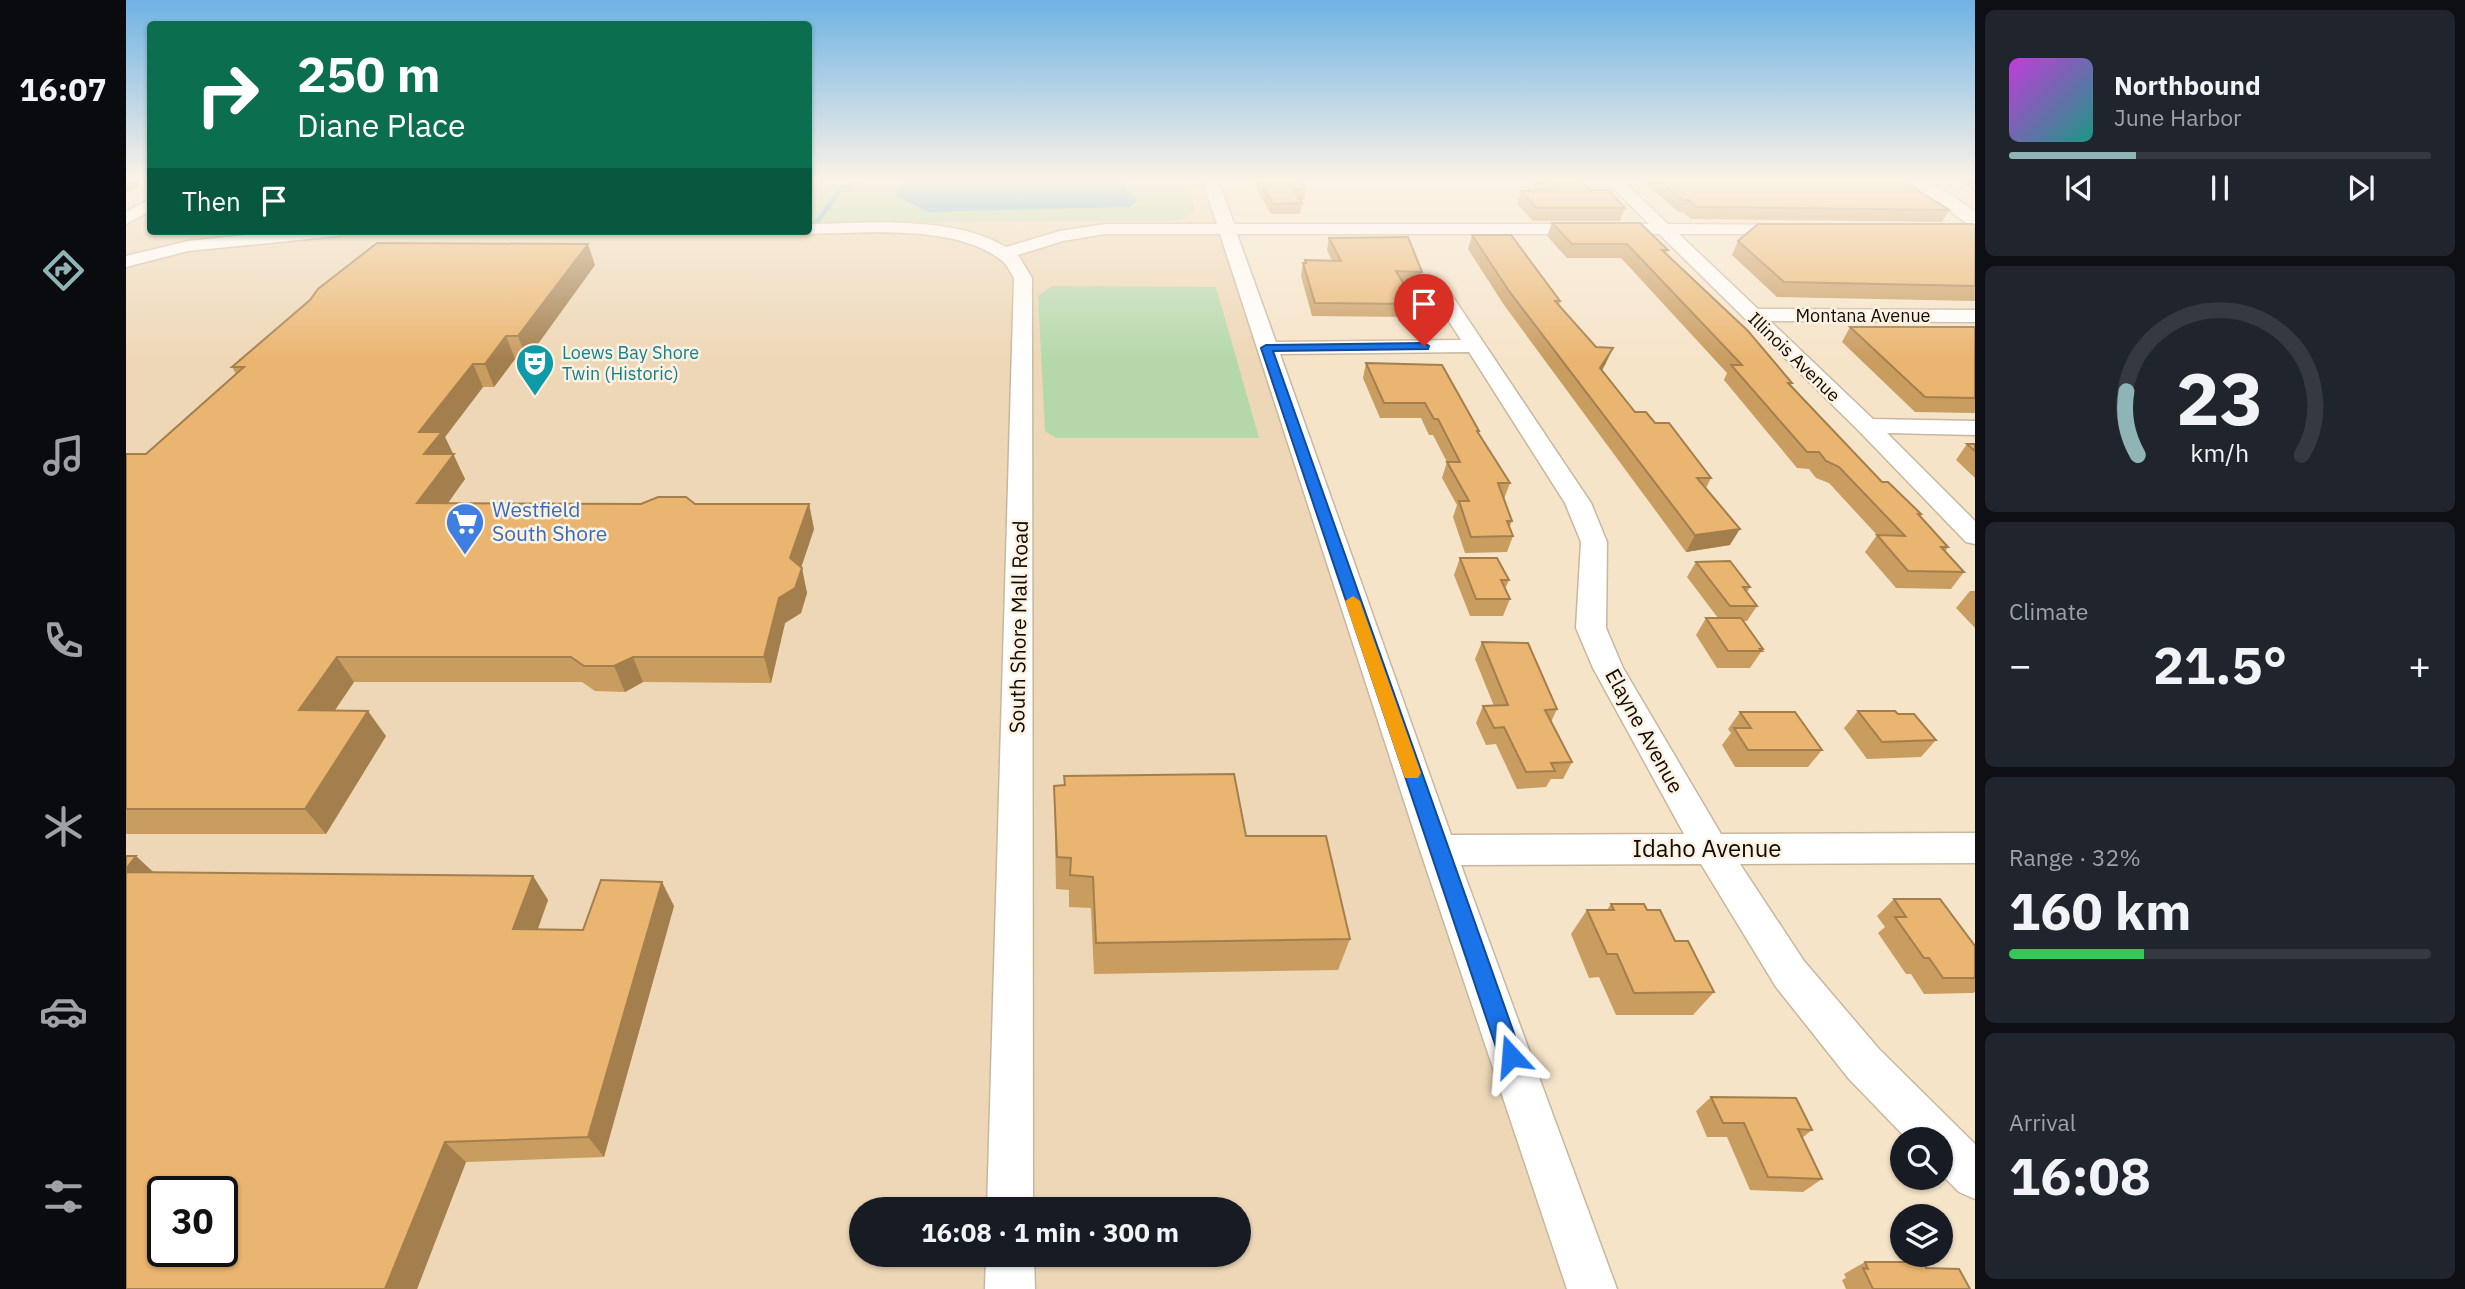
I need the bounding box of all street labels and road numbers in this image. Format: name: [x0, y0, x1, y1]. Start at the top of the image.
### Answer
street label: Montana Avenue: [1795, 304, 1931, 327]
street label: Illinois Avenue: [1743, 307, 1845, 406]
street label: South Shore Mall Road: [1002, 520, 1034, 734]
street label: Elayne Avenue: [1599, 663, 1691, 798]
street label: Idaho Avenue: [1632, 832, 1782, 864]

